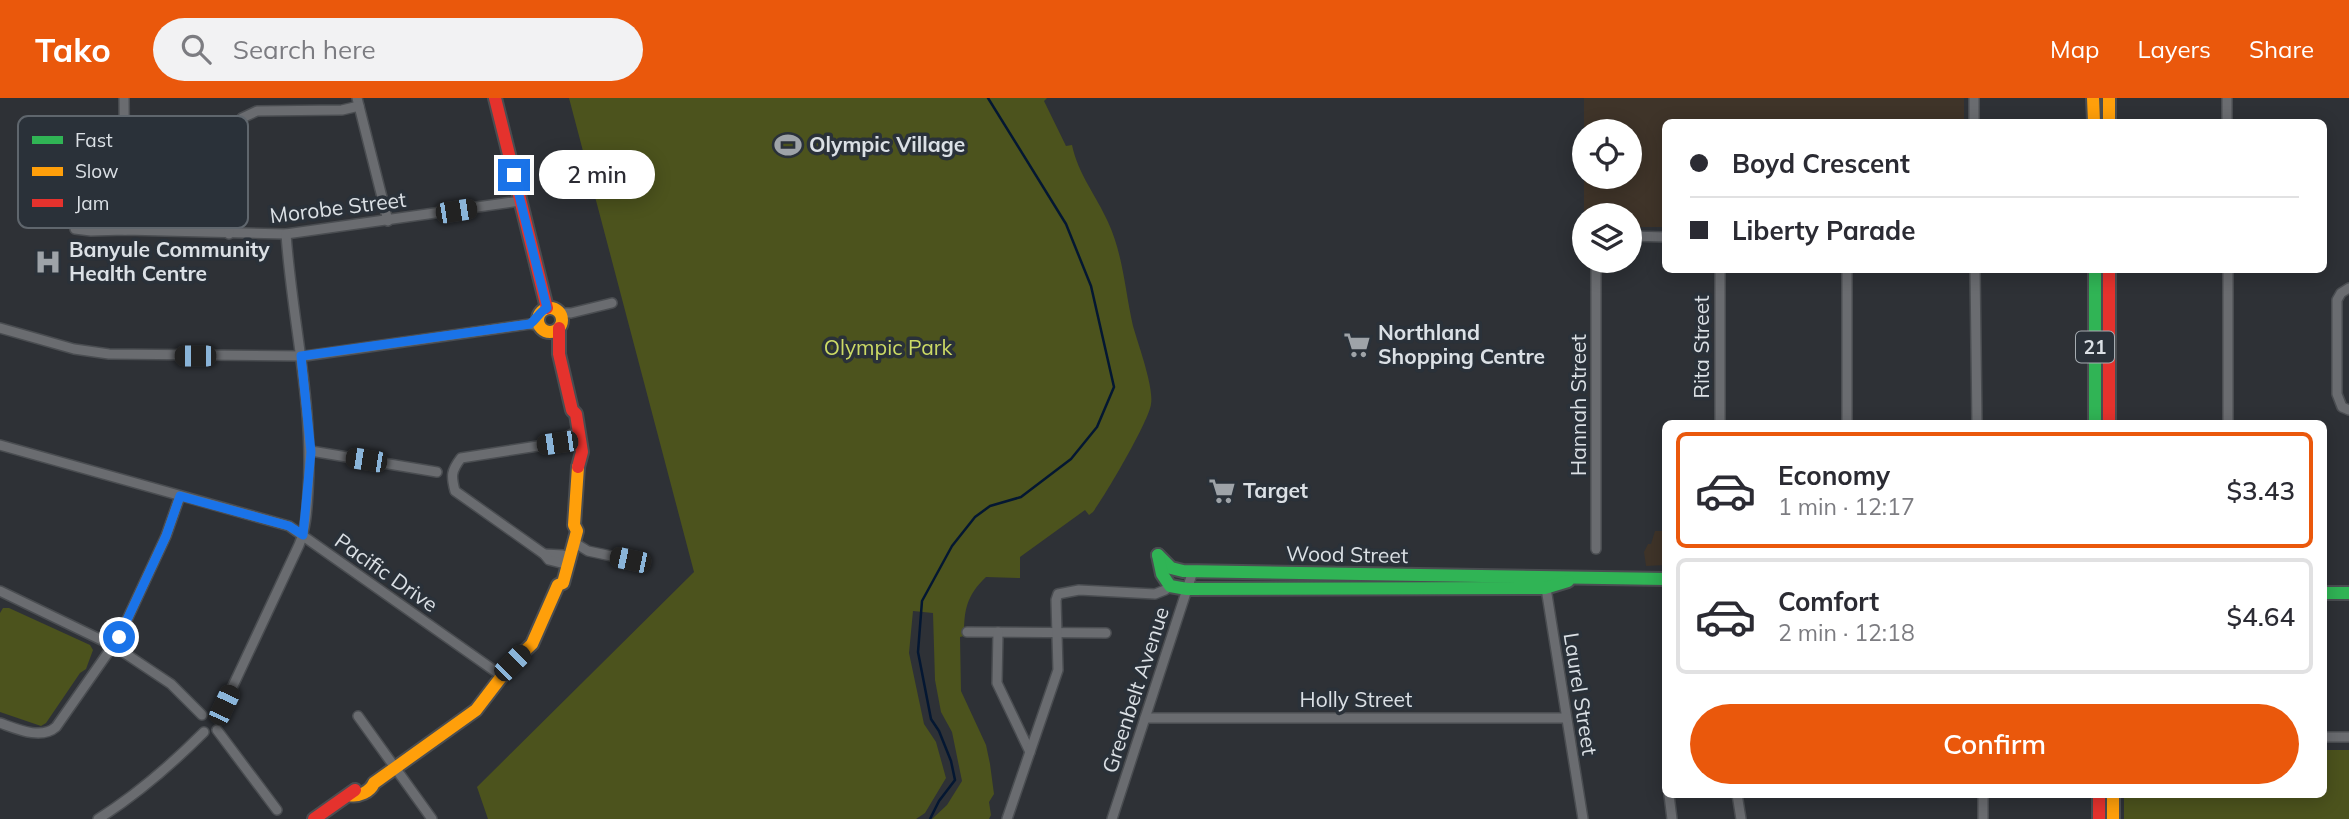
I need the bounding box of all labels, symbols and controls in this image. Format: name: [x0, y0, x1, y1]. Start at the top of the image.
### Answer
search box: [153, 18, 643, 81]
text: Tako: [35, 29, 111, 70]
icon: search: [177, 30, 215, 68]
text: Search here: [233, 33, 376, 66]
text: Map: [2050, 34, 2099, 64]
text: Layers: [2137, 34, 2211, 64]
text: Share: [2249, 34, 2314, 64]
legend: [18, 116, 248, 228]
map controls: [1572, 119, 1642, 273]
button: locate: [1572, 119, 1642, 189]
text: Fast: [75, 128, 113, 152]
sports icon: Olympic Village: [773, 130, 803, 160]
place label: Olympic Village: [809, 131, 965, 157]
text: Boyd Crescent: [1732, 147, 1910, 180]
callout: 2 min: [538, 150, 654, 200]
text: Slow: [75, 159, 119, 183]
route end: [498, 159, 530, 191]
text: 2 min: [567, 160, 627, 189]
street label: Morobe Street: [268, 186, 407, 228]
text: Jam: [75, 191, 109, 215]
car: [434, 197, 479, 225]
button: layers: [1572, 203, 1642, 273]
text: Liberty Parade: [1732, 214, 1915, 247]
place label: Banyule Community Health Centre: [69, 236, 270, 286]
hospital icon: Banyule Community Health Centre: [33, 247, 63, 277]
street label: Rita Street: [1688, 295, 1714, 399]
place label: Northland Shopping Centre: [1378, 319, 1545, 369]
supermarket icon: Northland Shopping Centre: [1342, 330, 1372, 360]
road number: 21: [2076, 331, 2114, 362]
park label: Olympic Park: [824, 334, 952, 360]
street label: Hannah Street: [1565, 334, 1591, 476]
car: [175, 346, 217, 367]
car: [535, 430, 580, 456]
car: [344, 446, 389, 474]
icon: car: [1694, 459, 1757, 522]
text: Economy: [1778, 459, 1890, 492]
text: $3.43: [2226, 474, 2295, 507]
supermarket icon: Target: [1207, 476, 1237, 506]
place label: Target: [1243, 477, 1308, 503]
text: 1 min · 12:17: [1778, 492, 1915, 521]
street label: Pacific Drive: [330, 527, 443, 617]
street label: Wood Street: [1286, 540, 1408, 568]
car: [608, 545, 653, 575]
icon: car: [1694, 585, 1757, 648]
text: Comfort: [1778, 585, 1879, 618]
text: $4.64: [2226, 600, 2295, 633]
street label: Greenbelt Avenue: [1096, 603, 1174, 776]
text: 2 min · 12:18: [1778, 618, 1915, 647]
route start: [103, 621, 135, 653]
street label: Laurel Street: [1558, 631, 1603, 757]
car: [490, 641, 535, 685]
car: [206, 682, 243, 728]
street label: Holly Street: [1300, 686, 1412, 712]
button: Confirm: [1690, 704, 2299, 784]

